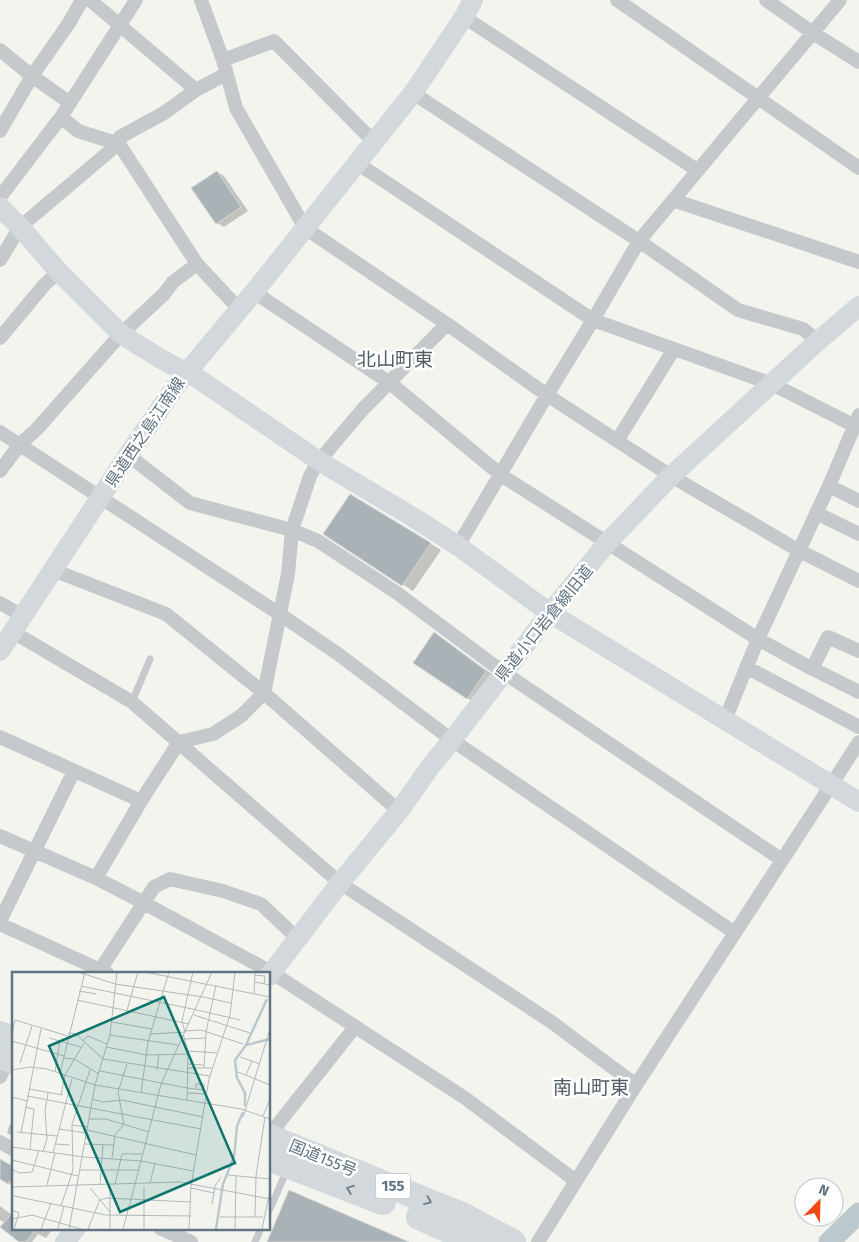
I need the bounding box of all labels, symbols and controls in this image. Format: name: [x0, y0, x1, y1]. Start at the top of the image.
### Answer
district label: 北山町東: [357, 348, 433, 371]
street label: 県道西之島江南線: [101, 374, 189, 490]
street label: 県道小口岩倉線旧道: [491, 561, 597, 685]
inset map: [12, 972, 270, 1230]
district label: 南山町東: [553, 1076, 629, 1099]
street label: 国道155号: [287, 1136, 359, 1180]
road number: 155: [376, 1174, 410, 1198]
north arrow: [794, 1177, 844, 1227]
text: N: [816, 1181, 831, 1200]
one-way arrow: [346, 1185, 355, 1195]
one-way arrow: [423, 1194, 432, 1205]

